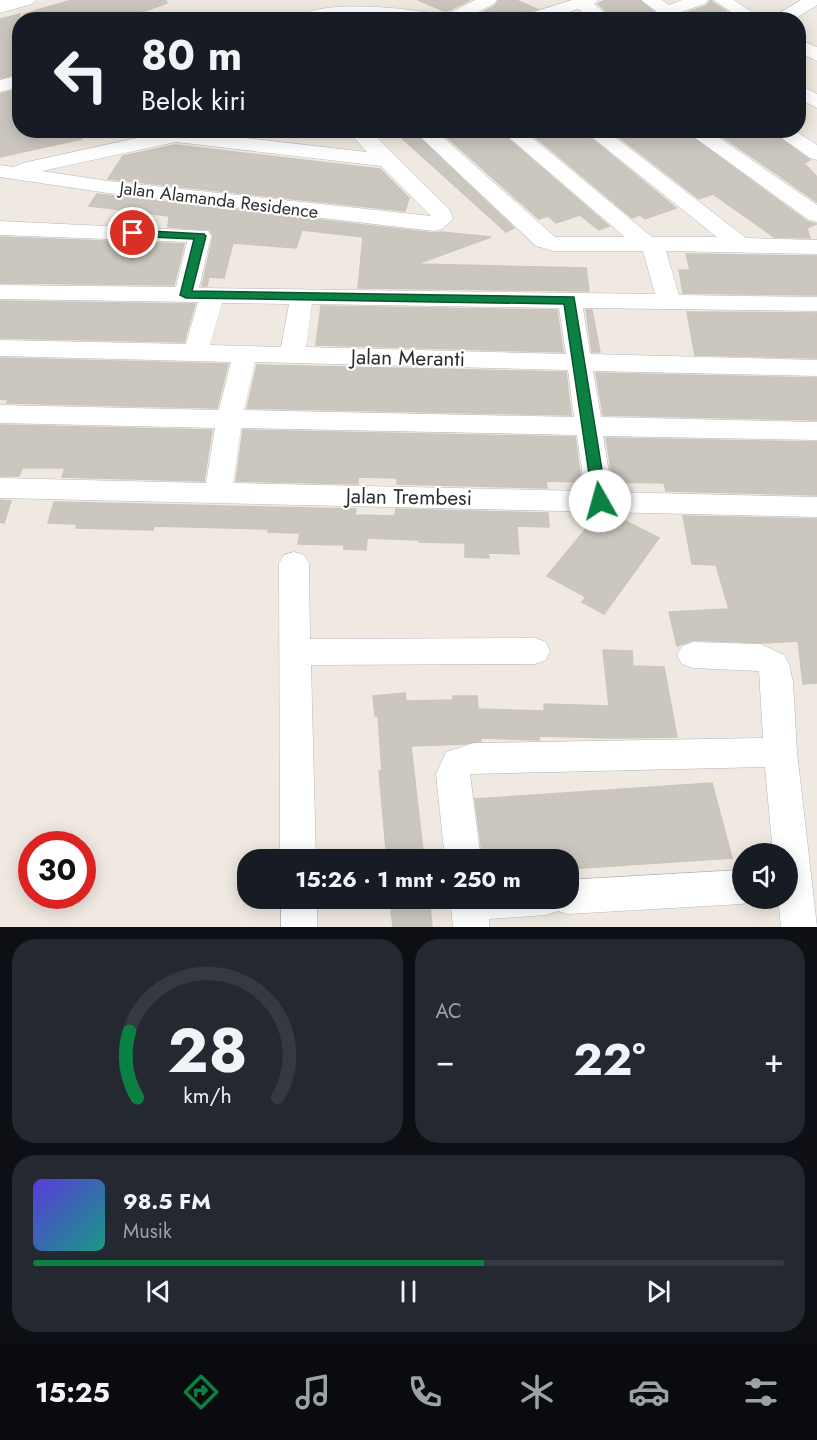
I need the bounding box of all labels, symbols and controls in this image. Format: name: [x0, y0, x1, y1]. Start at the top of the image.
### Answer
text: 80 m: [141, 25, 242, 86]
icon: left: [42, 36, 120, 114]
text: Belok kiri: [141, 81, 246, 120]
street label: Jalan Alamanda Residence: [116, 175, 320, 225]
pin: [107, 207, 158, 258]
icon: arrive: [116, 216, 149, 249]
street label: Jalan Meranti: [348, 342, 465, 374]
position arrow: [568, 469, 632, 533]
street label: Jalan Trembesi: [343, 481, 472, 513]
speed limit sign: 30: [18, 831, 96, 909]
map controls: [732, 843, 798, 909]
button: sound: [732, 843, 798, 909]
text: 15:26 · 1 mnt · 250 m: [295, 863, 521, 895]
text: AC: [436, 997, 462, 1026]
text: 28: [167, 1005, 247, 1095]
text: 22°: [573, 1027, 646, 1092]
text: −: [436, 1037, 455, 1084]
text: +: [764, 1037, 784, 1084]
text: km/h: [183, 1080, 231, 1111]
text: 98.5 FM: [123, 1185, 211, 1217]
text: Musik: [123, 1217, 172, 1246]
icon: previous: [142, 1275, 175, 1308]
icon: pause: [392, 1275, 425, 1308]
icon: next: [642, 1275, 675, 1308]
icon: directions: [180, 1371, 222, 1413]
icon: music: [292, 1371, 334, 1413]
icon: phone: [404, 1371, 446, 1413]
icon: climate: [516, 1371, 558, 1413]
icon: car: [628, 1371, 670, 1413]
icon: filters: [740, 1371, 782, 1413]
text: 15:25: [35, 1373, 110, 1412]

